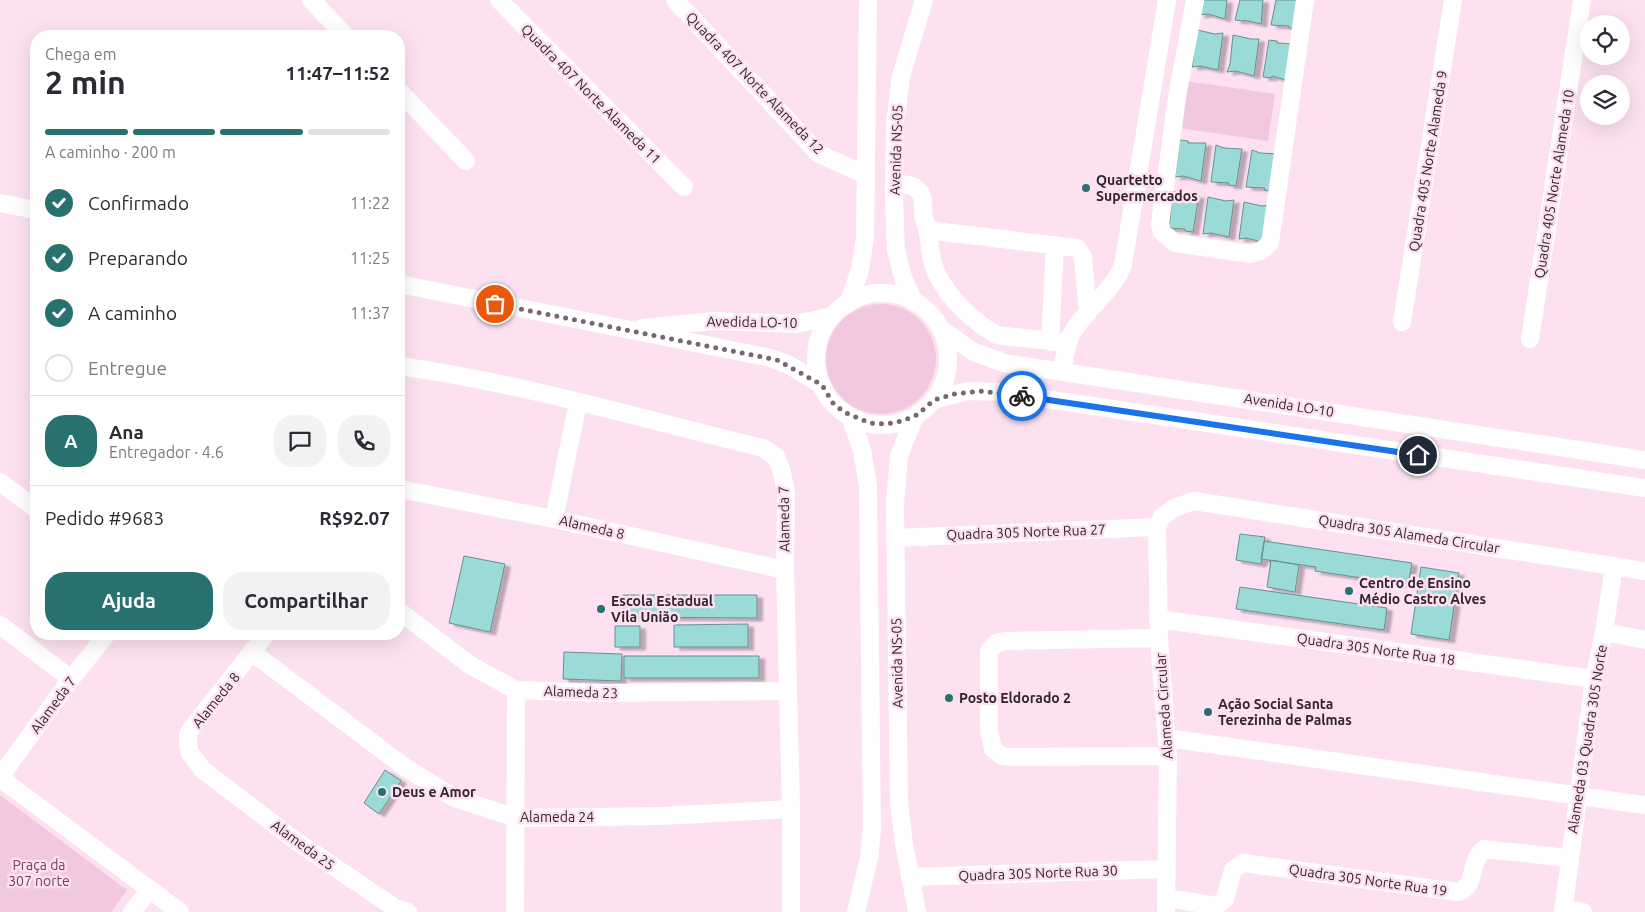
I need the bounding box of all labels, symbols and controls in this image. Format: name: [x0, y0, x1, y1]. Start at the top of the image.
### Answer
street label: Quadra 407 Norte Alameda 12: [683, 9, 827, 157]
map controls: [1580, 15, 1630, 125]
button: locate: [1580, 15, 1630, 65]
street label: Quadra 407 Norte Alameda 11: [518, 21, 664, 167]
text: Chega em: [45, 45, 117, 63]
text: 11:47–11:52: [285, 62, 390, 84]
text: 2 min: [45, 64, 126, 100]
street label: Quadra 405 Norte Alameda 9: [1406, 69, 1450, 253]
button: layers: [1580, 75, 1630, 125]
street label: Quadra 405 Norte Alameda 10: [1531, 88, 1577, 280]
street label: Avenida NS-05: [886, 104, 906, 196]
text: A caminho · 200 m: [45, 143, 176, 161]
place label: Quartetto Supermercados: [1096, 172, 1198, 204]
marker: Quartetto Supermercados: [1080, 182, 1092, 194]
icon: check: [45, 189, 73, 217]
text: Confirmado: [88, 192, 189, 214]
text: 11:22: [350, 194, 390, 212]
icon: check: [45, 244, 73, 272]
text: Preparando: [88, 247, 188, 269]
text: 11:25: [350, 249, 390, 267]
pin: [474, 283, 516, 325]
icon: bag: [481, 290, 509, 318]
icon: check: [45, 299, 73, 327]
text: A caminho: [88, 302, 177, 324]
text: 11:37: [350, 304, 390, 322]
street label: Avedida LO-10: [706, 313, 798, 331]
text: Entregue: [88, 357, 167, 379]
courier: [997, 371, 1047, 421]
icon: bike: [1008, 382, 1036, 410]
street label: Avenida LO-10: [1243, 390, 1335, 420]
button: chat: [274, 415, 326, 467]
button: phone: [338, 415, 390, 467]
text: Ana: [109, 421, 144, 443]
text: A: [64, 430, 78, 452]
pin: [1397, 434, 1439, 476]
icon: home: [1404, 441, 1432, 469]
text: Entregador · 4.6: [109, 443, 224, 461]
street label: Alameda 7: [775, 486, 793, 552]
text: Pedido #9683: [45, 507, 164, 529]
text: R$92.07: [319, 507, 390, 529]
street label: Alameda 8: [558, 512, 626, 542]
street label: Quadra 305 Alameda Circular: [1317, 512, 1501, 556]
street label: Quadra 305 Norte Rua 27: [946, 521, 1106, 543]
button: Ajuda: [45, 572, 213, 630]
button: Compartilhar: [223, 572, 390, 630]
place label: Centro de Ensino Médio Castro Alves: [1359, 575, 1487, 607]
marker: Centro de Ensino Médio Castro Alves: [1343, 585, 1355, 597]
place label: Escola Estadual Vila União: [611, 593, 713, 625]
marker: Escola Estadual Vila União: [595, 603, 607, 615]
street label: Avenida NS-05: [888, 618, 906, 708]
street label: Quadra 305 Norte Rua 18: [1296, 630, 1456, 668]
street label: Alameda 03 Quadra 305 Norte: [1564, 643, 1610, 835]
street label: Alameda Circular: [1152, 652, 1176, 760]
street label: Alameda 8: [189, 669, 243, 731]
street label: Alameda 7: [27, 673, 79, 737]
street label: Alameda 23: [544, 683, 618, 701]
place label: Posto Eldorado 2: [959, 690, 1071, 706]
marker: Posto Eldorado 2: [943, 692, 955, 704]
place label: Ação Social Santa Terezinha de Palmas: [1218, 696, 1352, 728]
marker: Ação Social Santa Terezinha de Palmas: [1202, 706, 1214, 718]
place label: Deus e Amor: [392, 784, 476, 800]
marker: Deus e Amor: [376, 786, 388, 798]
street label: Alameda 24: [520, 809, 594, 825]
street label: Alameda 25: [268, 817, 338, 873]
park label: Praça da 307 norte: [8, 857, 70, 889]
street label: Quadra 305 Norte Rua 19: [1288, 861, 1448, 899]
street label: Quadra 305 Norte Rua 30: [958, 862, 1118, 884]

